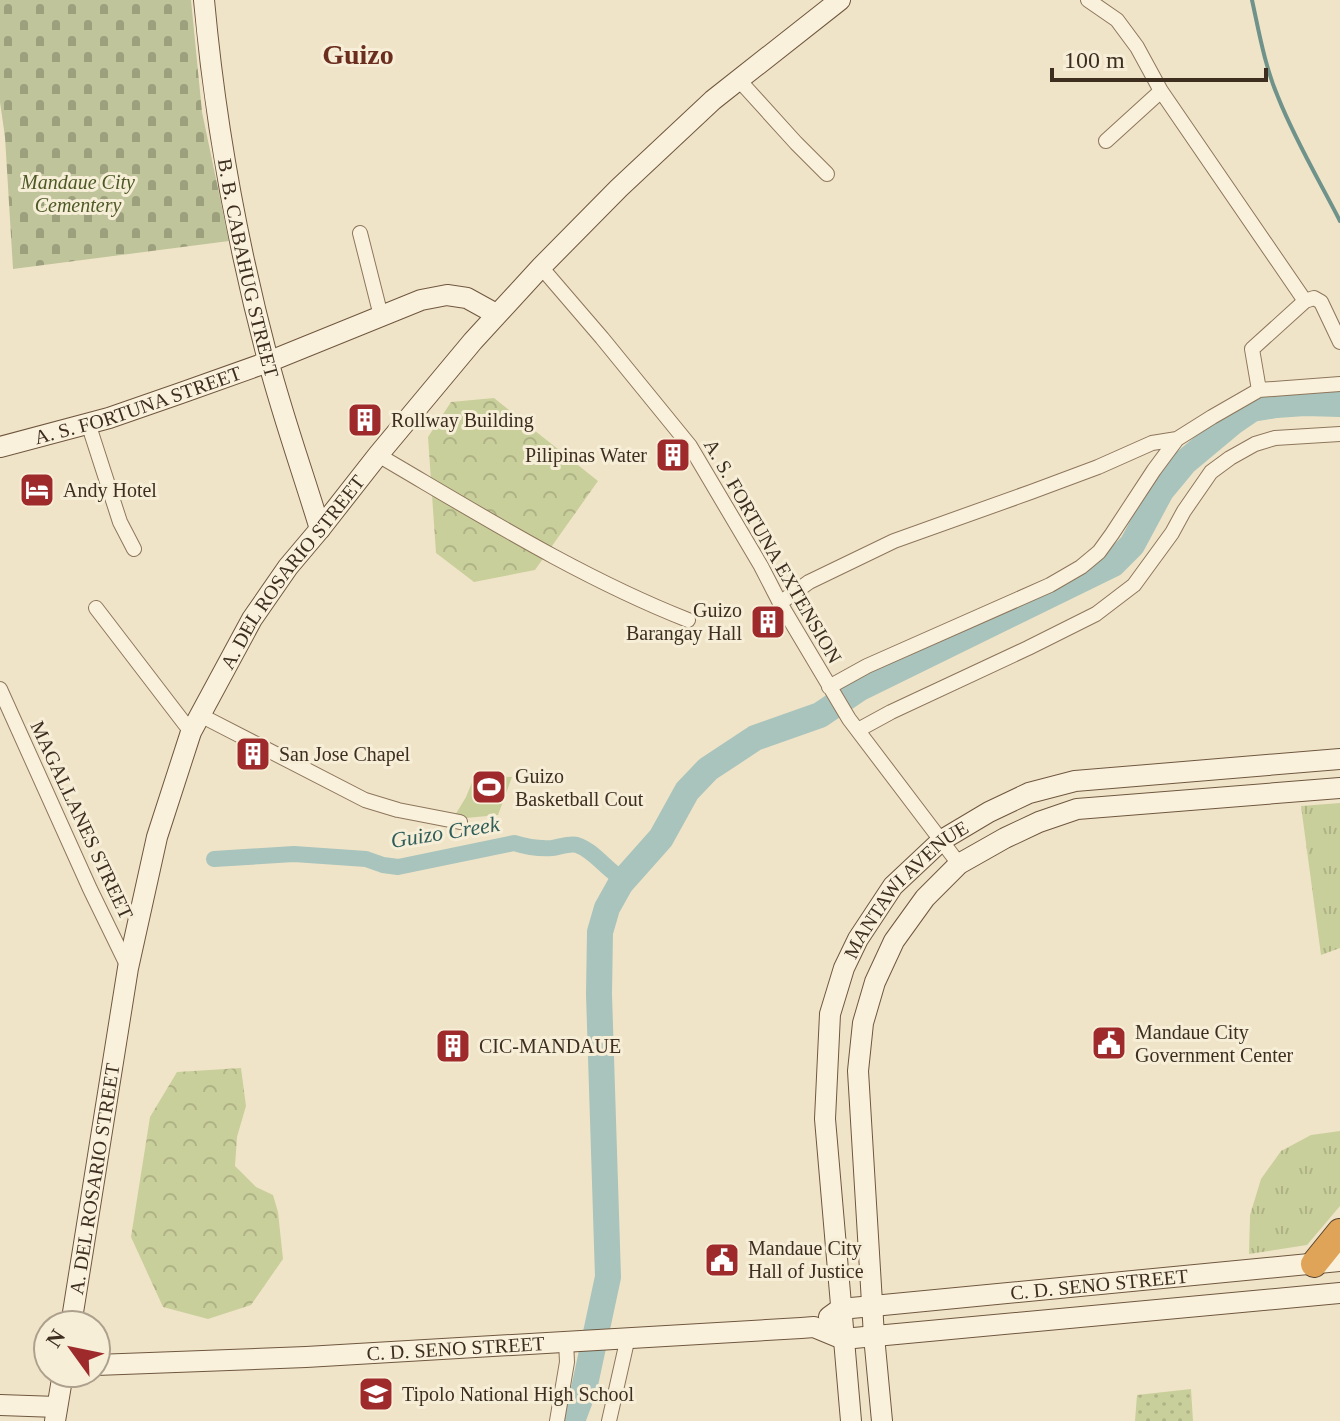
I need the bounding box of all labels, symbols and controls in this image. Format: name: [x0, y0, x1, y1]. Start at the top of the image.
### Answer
scale bar: [1052, 32, 1266, 82]
district label: Guizo: [322, 39, 394, 70]
text: 100 m: [1064, 47, 1125, 73]
street label: B. B. CABAHUG STREET: [214, 157, 283, 380]
park label: Mandaue City Cementery: [20, 171, 135, 217]
street label: A. S. FORTUNA STREET: [32, 361, 244, 448]
building icon: Rollway Building: [346, 401, 384, 439]
place label: Rollway Building: [391, 409, 534, 432]
street label: A. S. FORTUNA EXTENSION: [700, 435, 846, 667]
building icon: Pilipinas Water: [654, 436, 692, 474]
place label: Pilipinas Water: [525, 444, 647, 467]
hotel icon: Andy Hotel: [18, 471, 56, 509]
street label: A. DEL ROSARIO STREET: [216, 471, 369, 673]
place label: Andy Hotel: [63, 479, 157, 502]
place label: Guizo Barangay Hall: [626, 599, 742, 645]
building icon: Guizo Barangay Hall: [749, 603, 787, 641]
street label: MAGALLANES STREET: [26, 717, 138, 923]
building icon: San Jose Chapel: [234, 735, 272, 773]
place label: San Jose Chapel: [279, 743, 411, 766]
place label: Guizo Basketball Cout: [515, 765, 644, 810]
sports icon: Guizo Basketball Cout: [470, 768, 508, 806]
water label: Guizo Creek: [389, 811, 502, 853]
street label: MANTAWI AVENUE: [839, 816, 972, 962]
place label: Mandaue City Government Center: [1135, 1021, 1294, 1066]
public building icon: Mandaue City Government Center: [1090, 1024, 1128, 1062]
building icon: CIC-MANDAUE: [434, 1027, 472, 1065]
place label: CIC-MANDAUE: [479, 1035, 621, 1057]
street label: A. DEL ROSARIO STREET: [65, 1062, 124, 1296]
place label: Mandaue City Hall of Justice: [748, 1237, 864, 1282]
public building icon: Mandaue City Hall of Justice: [703, 1241, 741, 1279]
street label: C. D. SENO STREET: [1009, 1265, 1189, 1304]
north arrow: [32, 1309, 112, 1389]
text: N: [41, 1325, 71, 1352]
street label: C. D. SENO STREET: [366, 1332, 545, 1364]
school or university icon: Tipolo National High School: [357, 1375, 395, 1413]
place label: Tipolo National High School: [402, 1383, 634, 1406]

